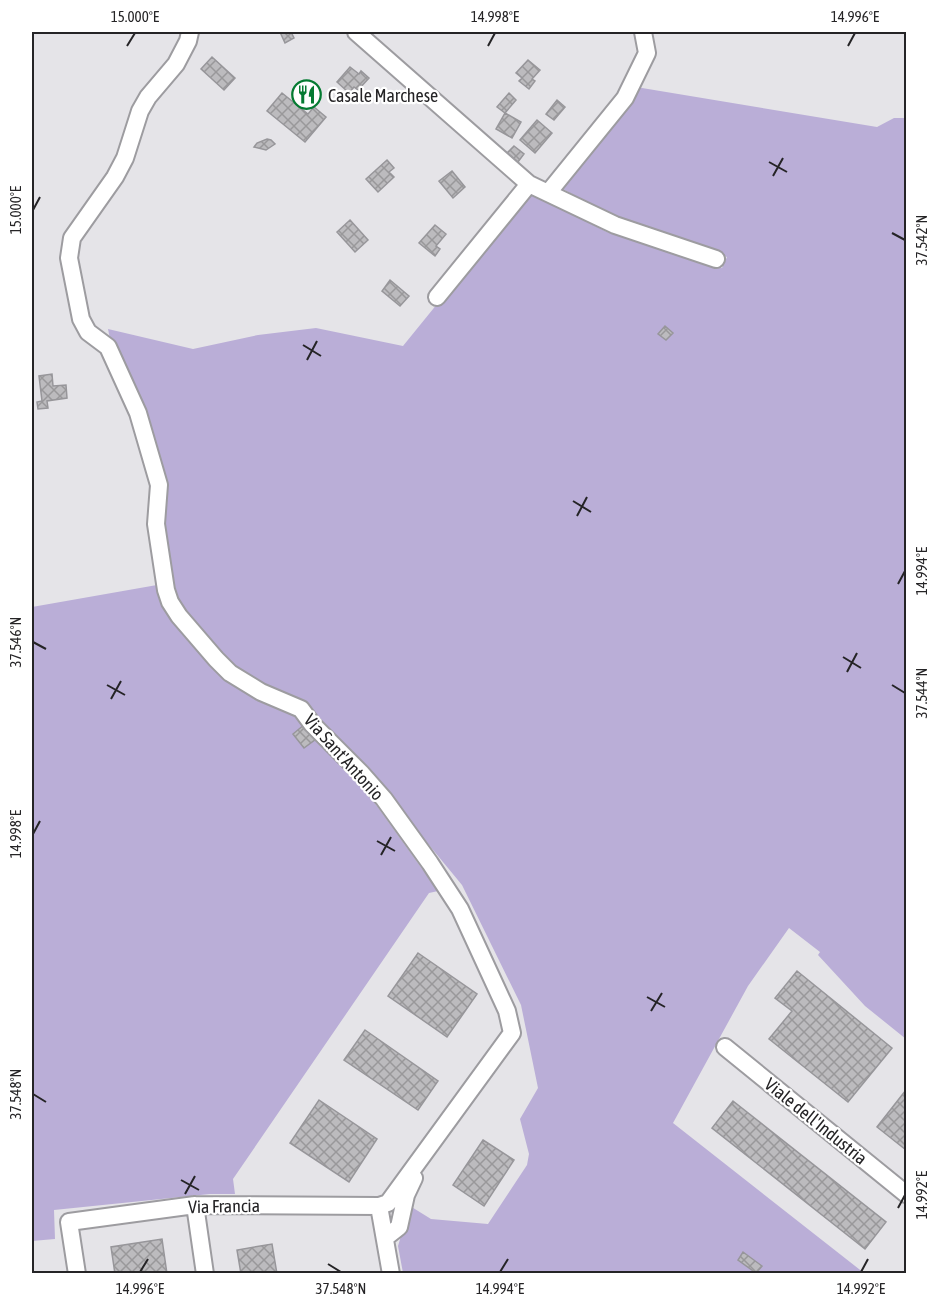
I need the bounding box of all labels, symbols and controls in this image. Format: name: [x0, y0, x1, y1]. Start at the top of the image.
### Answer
text: 15.000°E: [111, 8, 160, 25]
text: 14.998°E: [471, 8, 520, 25]
text: 14.996°E: [831, 8, 880, 25]
restaurant icon: Casale Marchese: [291, 79, 323, 111]
place label: Casale Marchese: [328, 85, 438, 106]
text: 15.000°E: [7, 185, 24, 234]
text: 37.542°N: [913, 215, 930, 265]
text: 14.994°E: [913, 546, 930, 595]
text: 37.546°N: [7, 617, 24, 667]
text: 37.544°N: [913, 668, 930, 718]
street label: Via Sant'Antonio: [300, 709, 388, 805]
text: 14.998°E: [7, 809, 24, 858]
text: 37.548°N: [7, 1069, 24, 1119]
street label: Viale dell'Industria: [761, 1073, 871, 1169]
text: 14.992°E: [913, 1170, 930, 1219]
street label: Via Francia: [188, 1195, 260, 1217]
text: 14.996°E: [116, 1280, 165, 1297]
text: 37.548°N: [316, 1280, 366, 1297]
text: 14.994°E: [476, 1280, 525, 1297]
text: 14.992°E: [837, 1280, 886, 1297]

